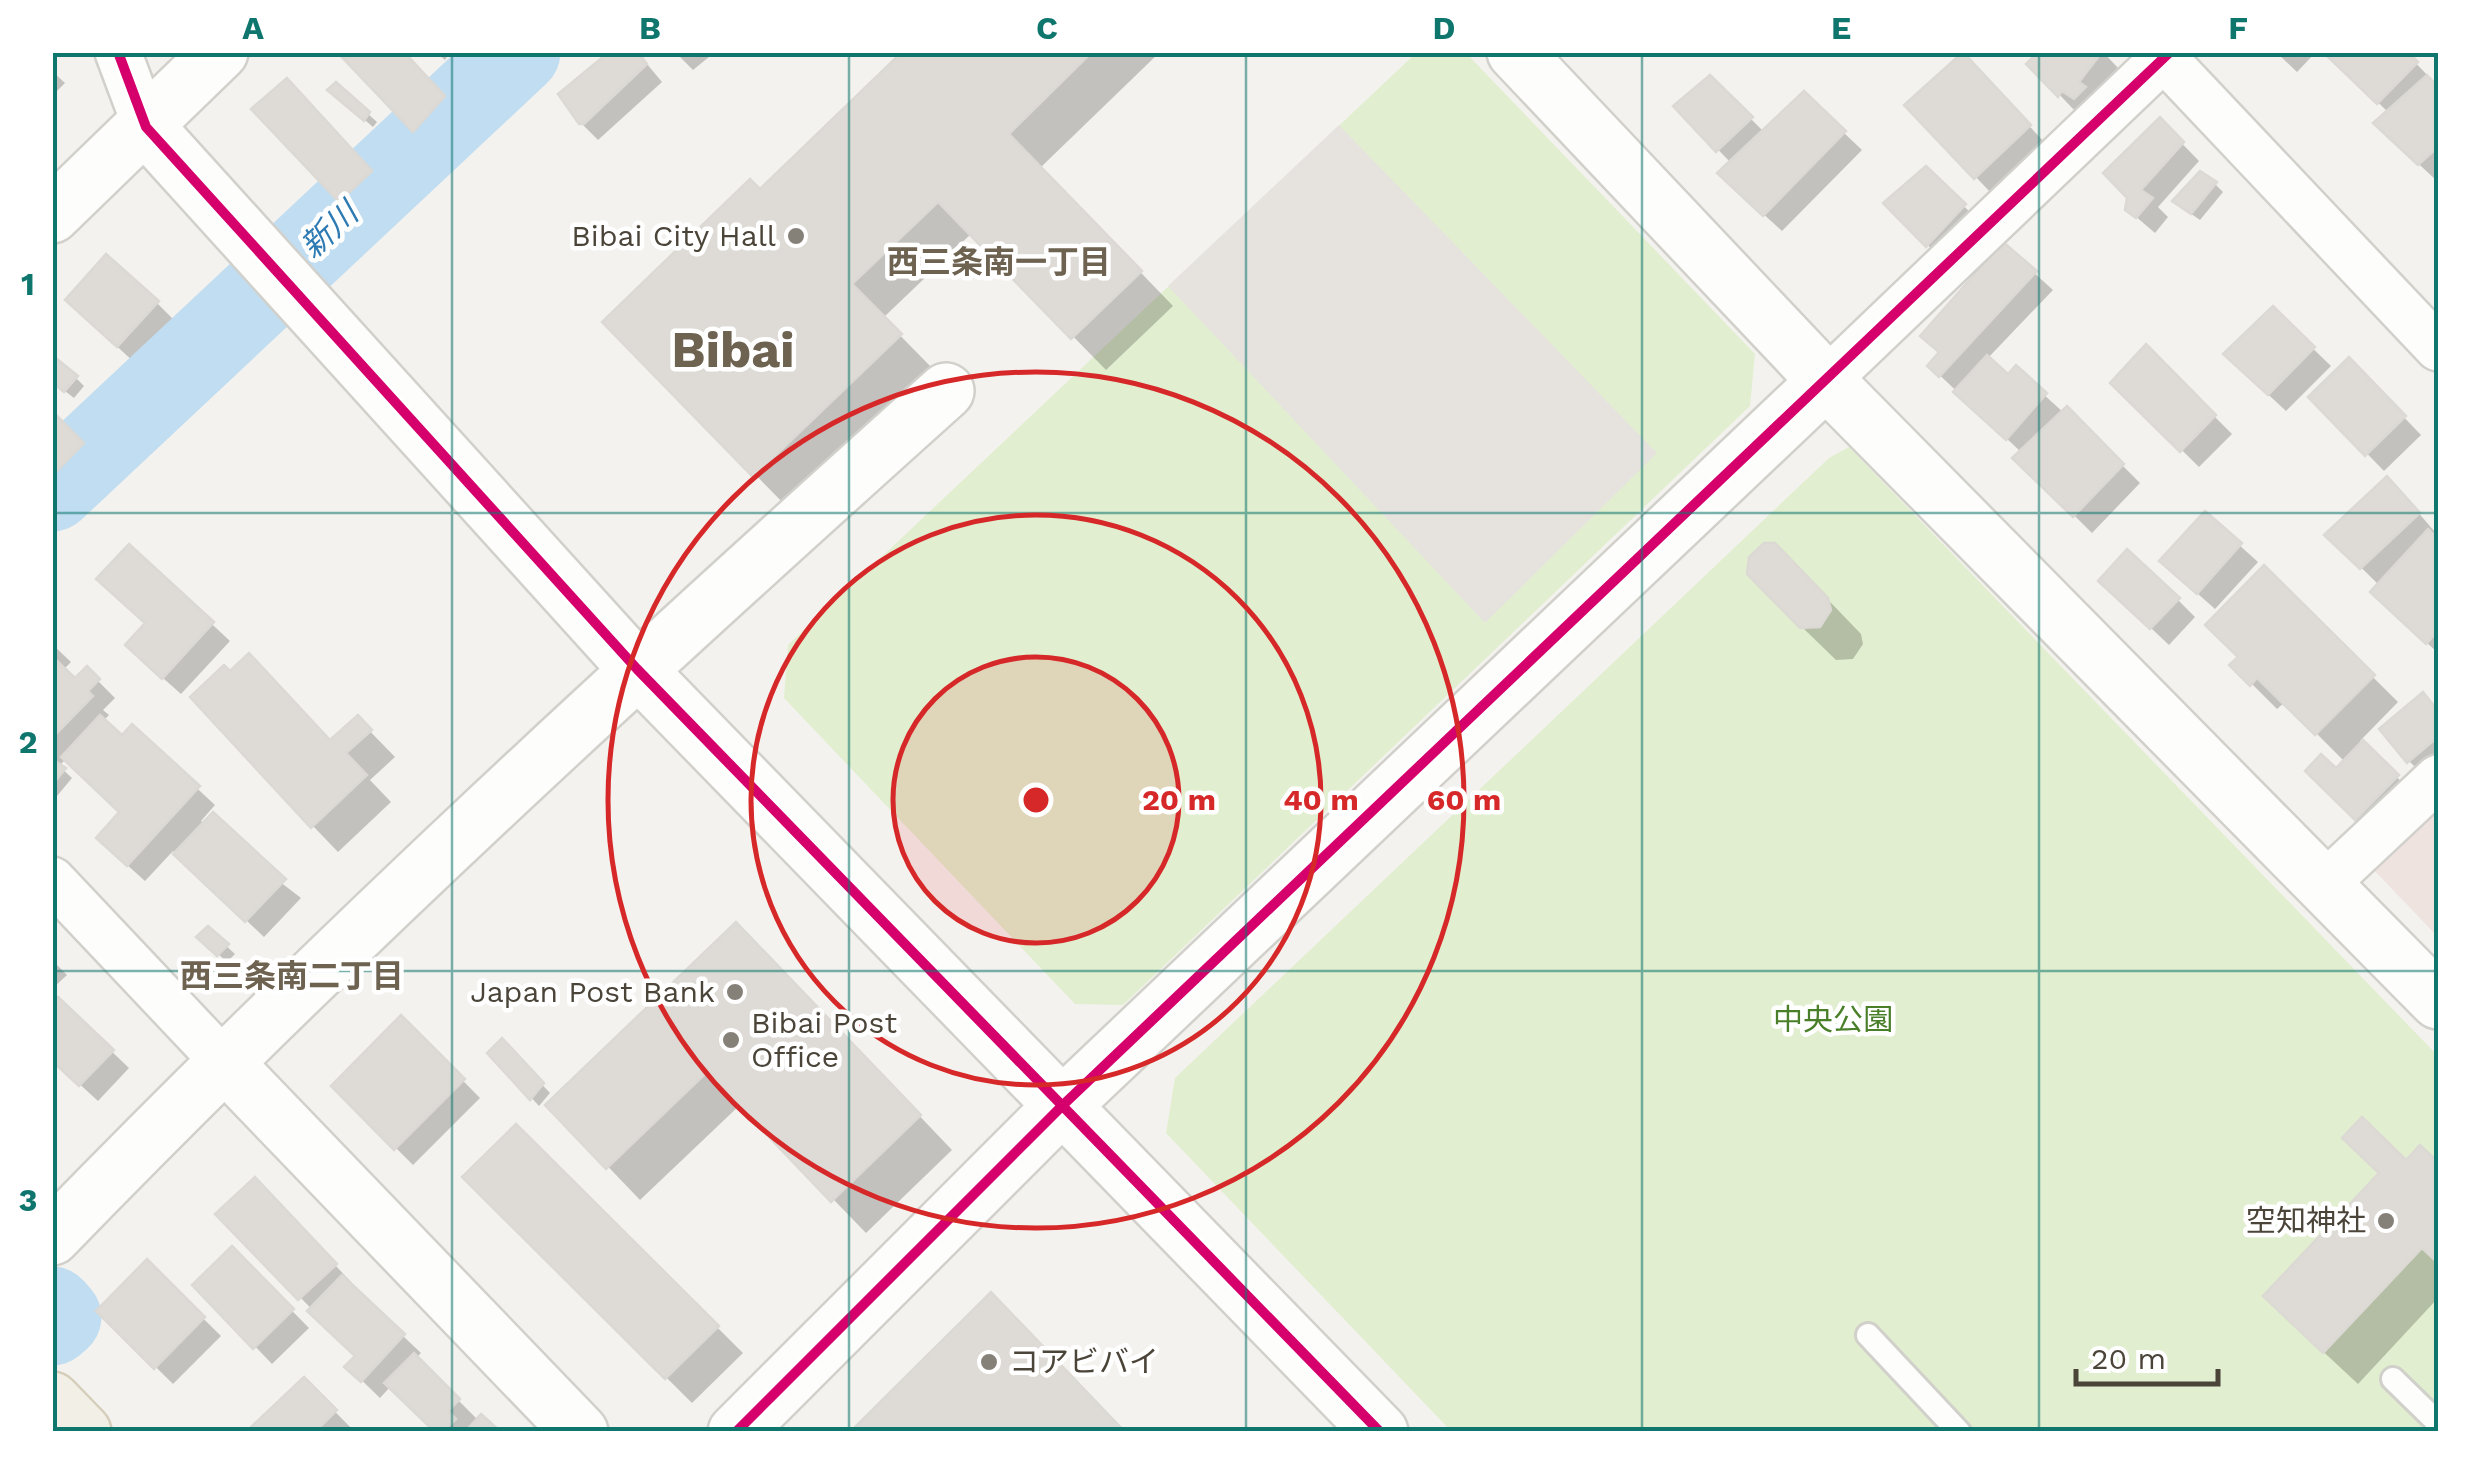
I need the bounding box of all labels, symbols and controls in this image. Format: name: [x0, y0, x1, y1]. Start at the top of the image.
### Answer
text: A: [242, 9, 264, 47]
text: B: [639, 9, 661, 47]
text: C: [1036, 9, 1058, 47]
text: D: [1433, 9, 1455, 47]
text: E: [1831, 9, 1851, 47]
text: F: [2228, 9, 2248, 47]
water label: 新川: [293, 192, 368, 266]
place label: Bibai City Hall: [571, 218, 776, 253]
marker: Bibai City Hall: [785, 225, 807, 247]
district label: 西三条南一丁目: [887, 243, 1111, 281]
text: 1: [21, 265, 35, 303]
district label: Bibai: [671, 320, 795, 379]
text: 2: [18, 723, 38, 761]
centre of rings: [1018, 782, 1054, 818]
text: 20 m: [1142, 782, 1216, 817]
text: 40 m: [1283, 782, 1359, 817]
text: 60 m: [1427, 782, 1501, 817]
district label: 西三条南二丁目: [180, 957, 404, 995]
place label: Japan Post Bank: [470, 974, 715, 1009]
marker: Japan Post Bank: [724, 981, 746, 1003]
park label: 中央公園: [1773, 1002, 1893, 1037]
place label: Bibai Post Office: [751, 1005, 897, 1074]
marker: Bibai Post Office: [720, 1029, 742, 1051]
text: 3: [19, 1181, 37, 1219]
place label: 空知神社: [2246, 1203, 2366, 1238]
marker: 空知神社: [2375, 1210, 2397, 1232]
scale bar: [2076, 1324, 2218, 1386]
text: 20 m: [2091, 1341, 2166, 1376]
place label: コアビバイ: [1009, 1344, 1159, 1379]
marker: コアビバイ: [978, 1351, 1000, 1373]

